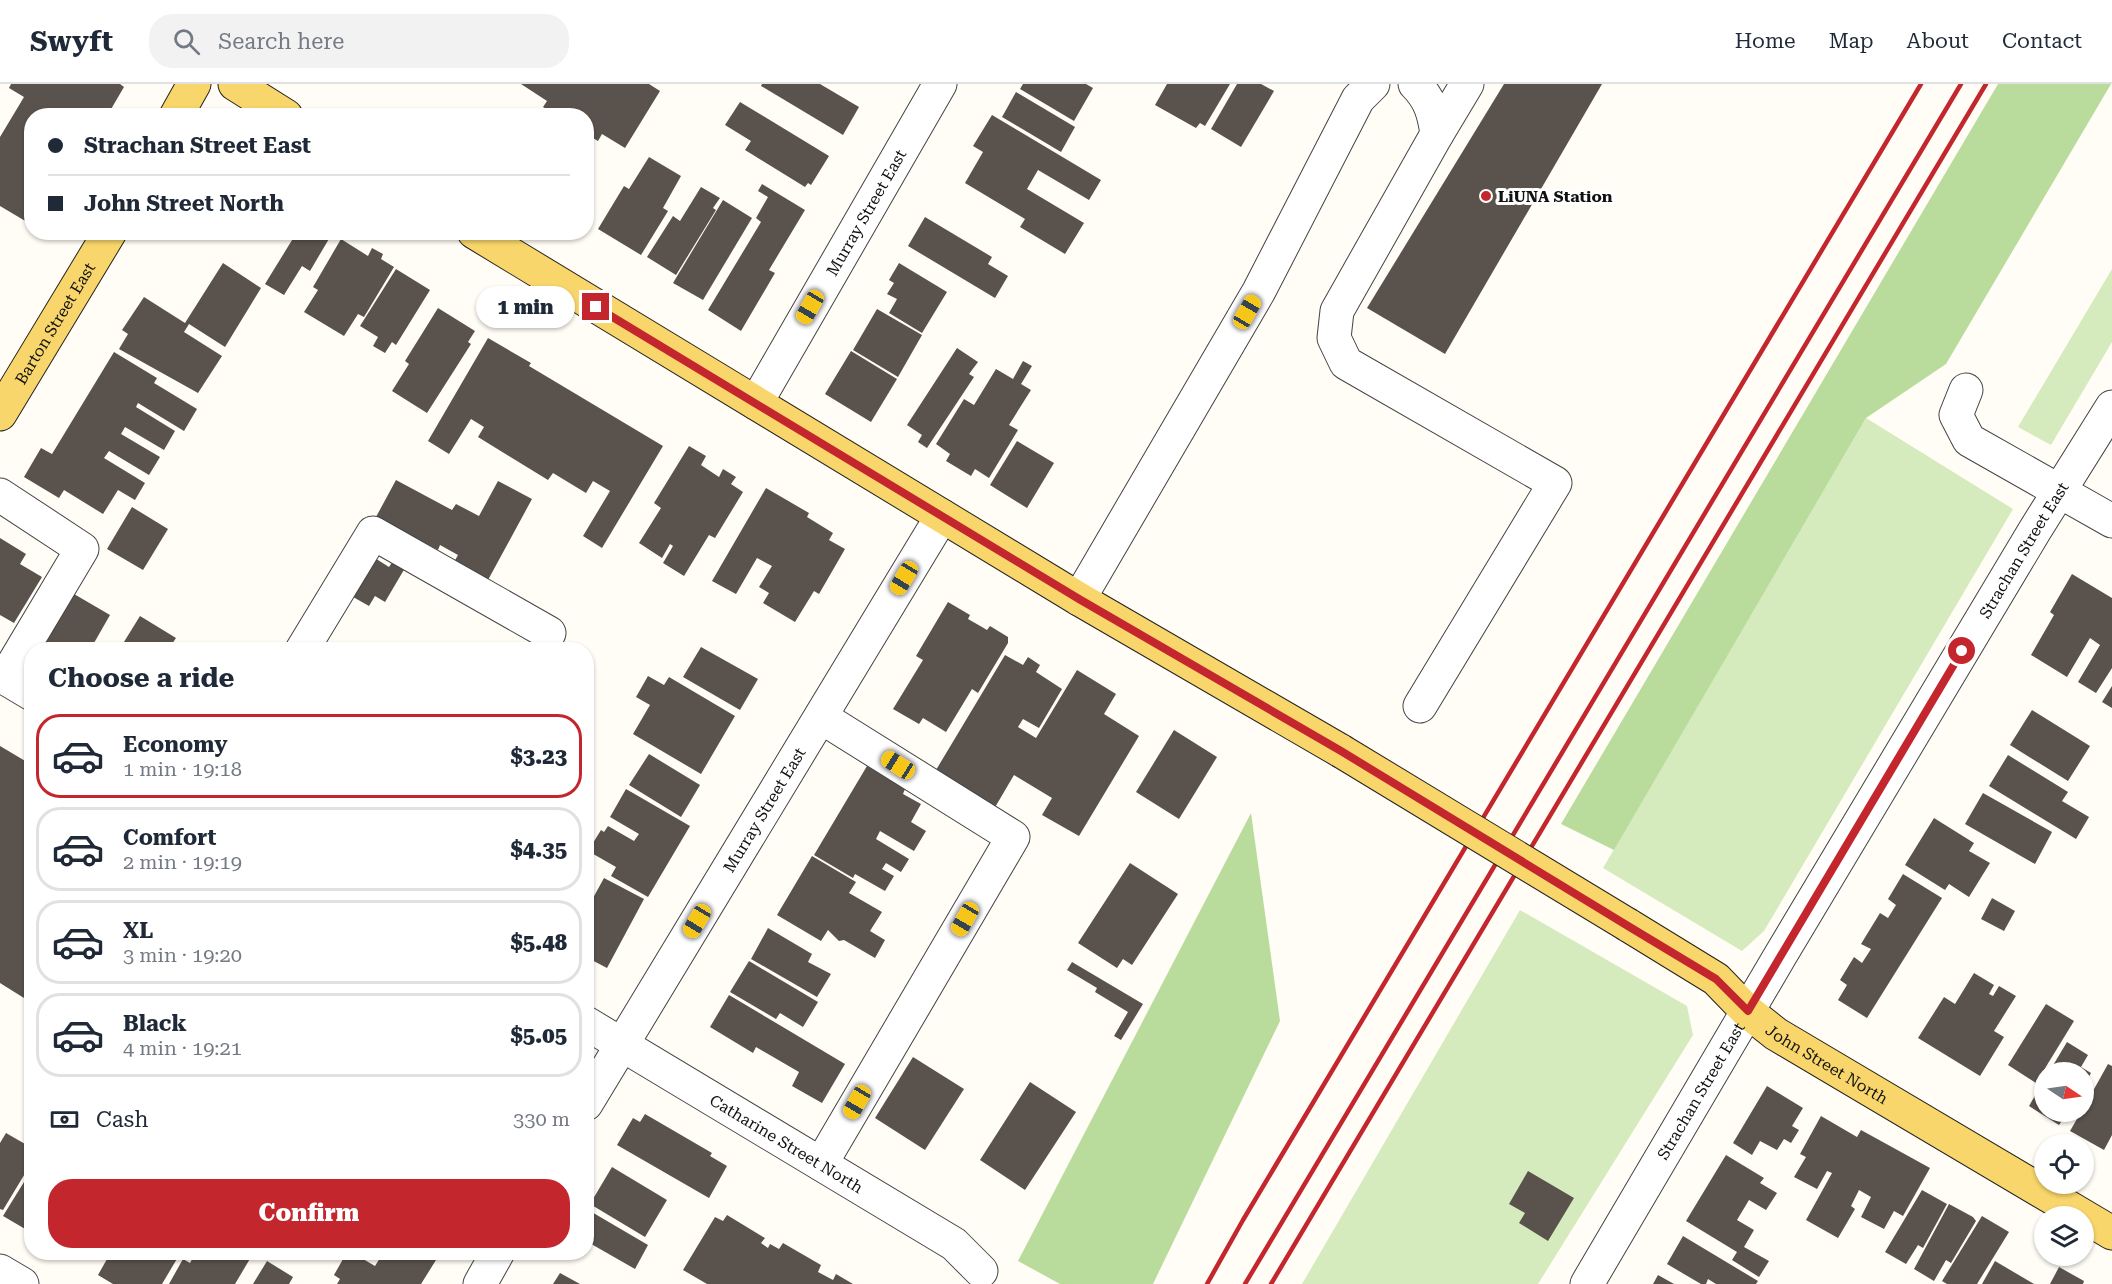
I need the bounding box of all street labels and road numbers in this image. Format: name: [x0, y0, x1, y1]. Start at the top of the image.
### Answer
street label: Murray Street East: [823, 146, 910, 279]
street label: Barton Street East: [11, 259, 99, 388]
street label: Strachan Street East: [1975, 479, 2073, 622]
street label: Murray Street East: [720, 744, 810, 876]
street label: Strachan Street East: [1653, 1019, 1749, 1163]
street label: John Street North: [1762, 1021, 1891, 1108]
street label: Catharine Street North: [706, 1091, 866, 1197]

